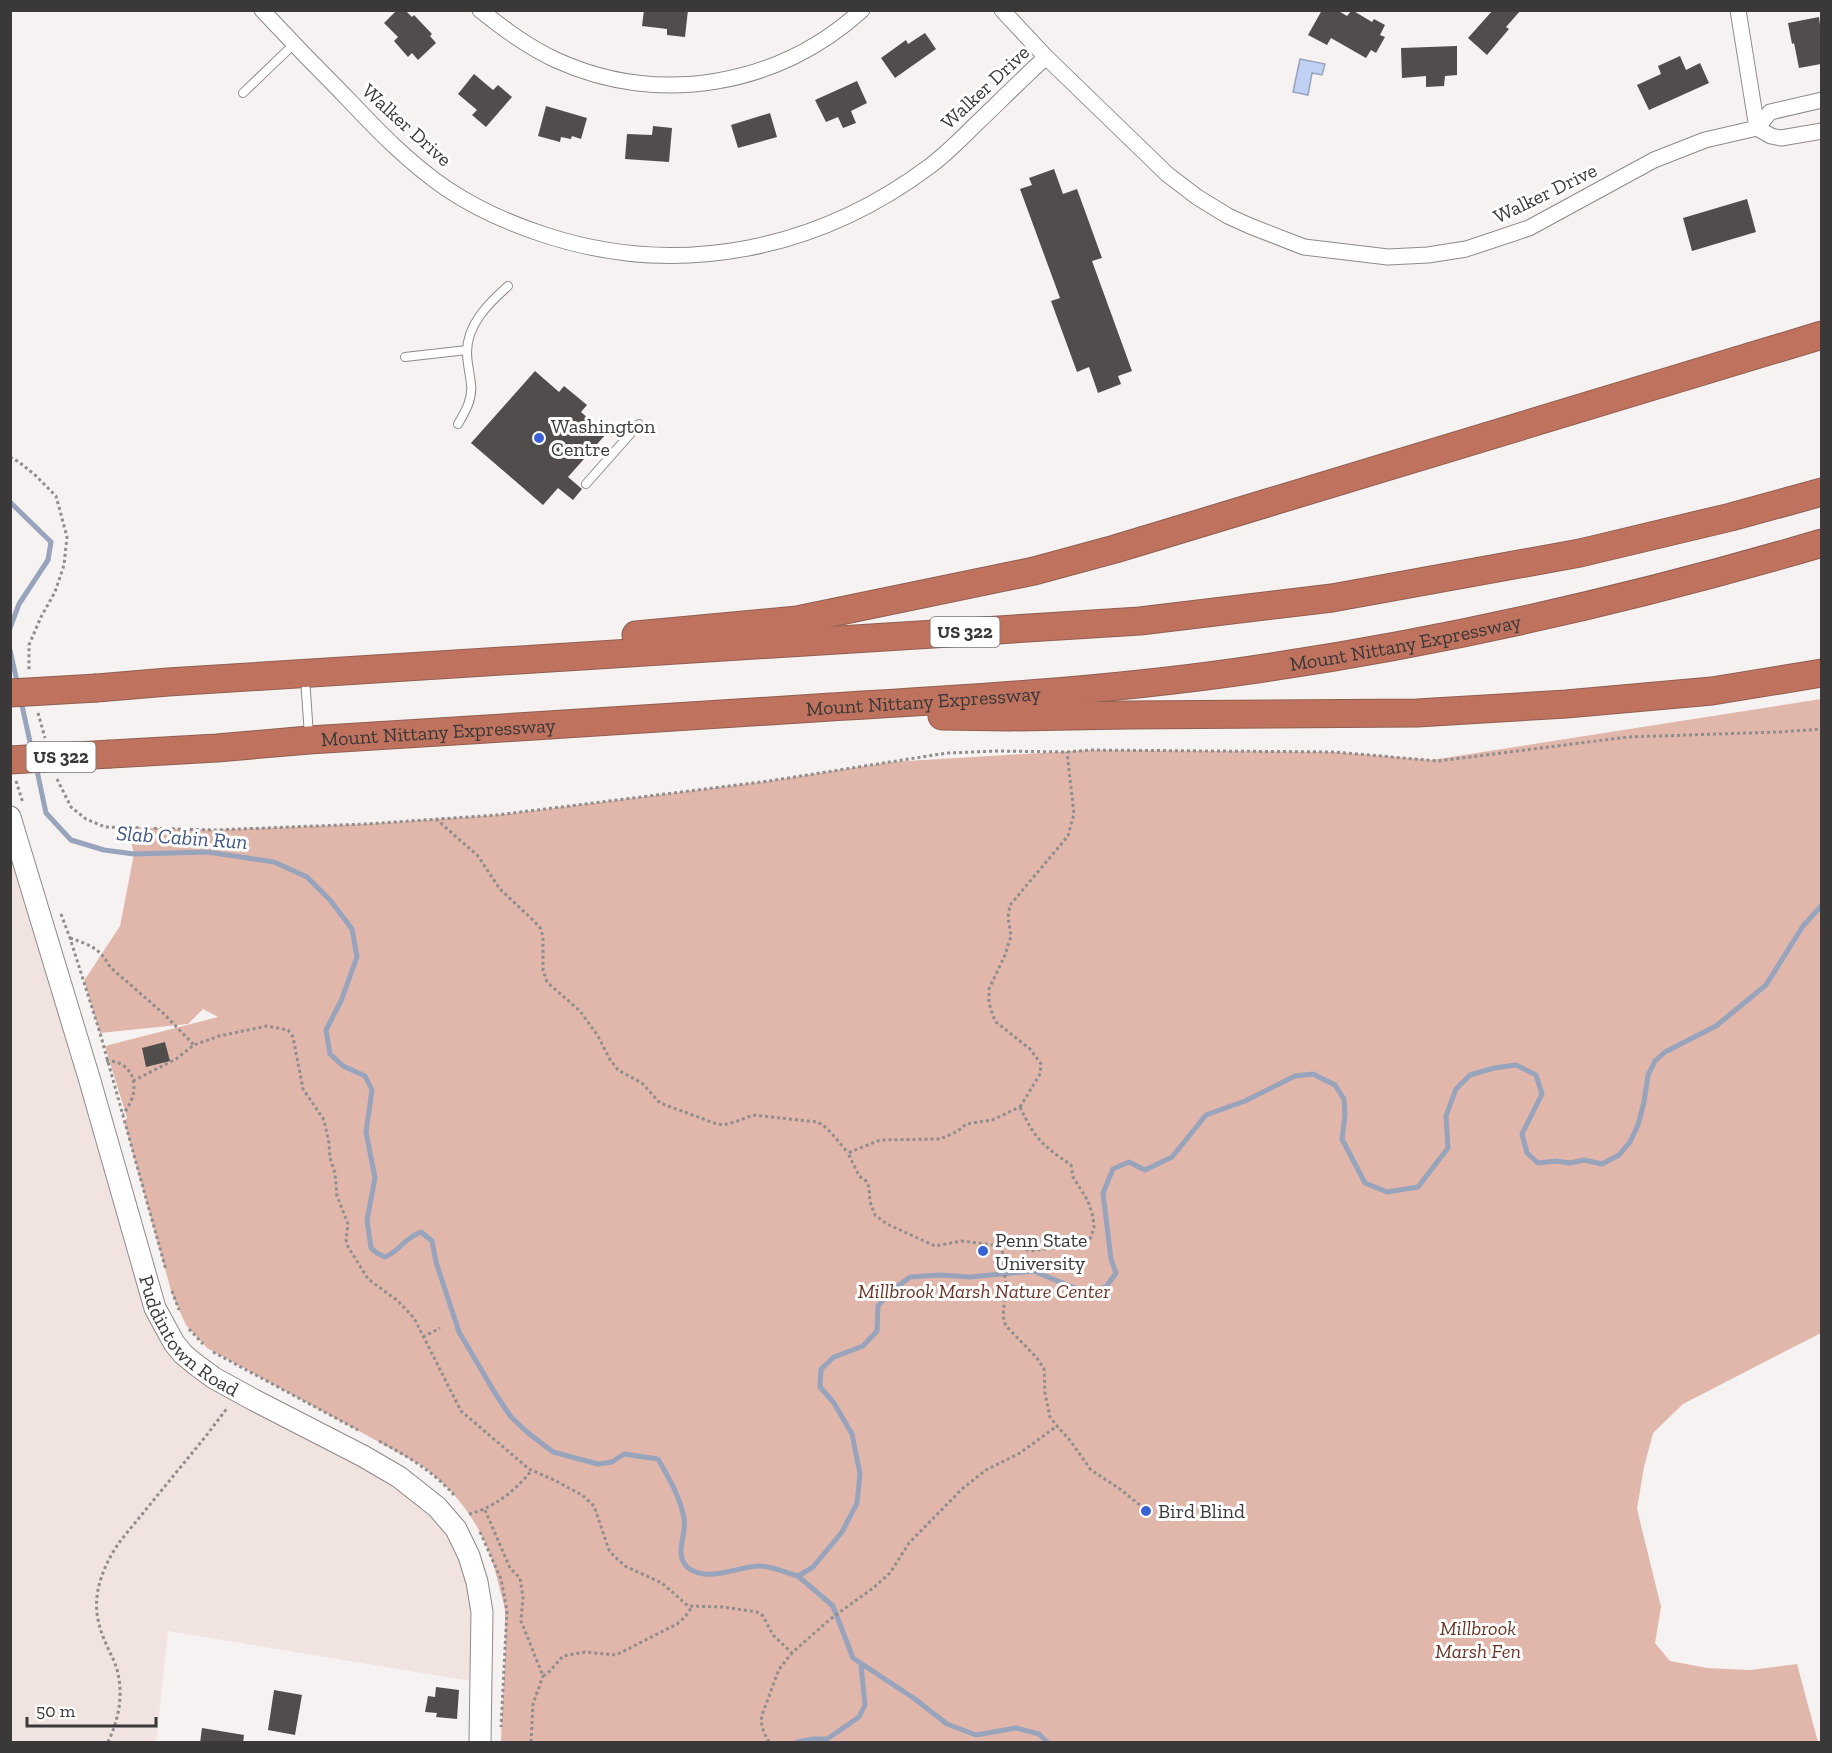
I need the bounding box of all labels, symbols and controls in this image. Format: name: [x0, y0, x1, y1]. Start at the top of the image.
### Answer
street label: Walker Drive: [936, 40, 1034, 134]
street label: Walker Drive: [357, 79, 457, 171]
street label: Walker Drive: [1489, 158, 1601, 228]
place label: Washington Centre: [551, 414, 656, 461]
marker: Washington Centre: [532, 431, 546, 445]
street label: Mount Nittany Expressway: [1288, 609, 1524, 676]
road number: US 322: [930, 617, 1000, 647]
street label: Mount Nittany Expressway: [805, 681, 1042, 721]
street label: Mount Nittany Expressway: [320, 713, 557, 751]
road number: US 322: [26, 742, 96, 772]
water label: Slab Cabin Run: [116, 820, 248, 854]
place label: Penn State University: [995, 1228, 1087, 1275]
marker: Penn State University: [976, 1244, 990, 1258]
street label: Puddintown Road: [134, 1272, 243, 1401]
park label: Millbrook Marsh Nature Center: [858, 1279, 1110, 1303]
place label: Bird Blind: [1158, 1499, 1245, 1523]
marker: Bird Blind: [1139, 1504, 1153, 1518]
park label: Millbrook Marsh Fen: [1435, 1616, 1521, 1663]
scale bar: [27, 1690, 156, 1728]
text: 50 m: [36, 1700, 76, 1722]

